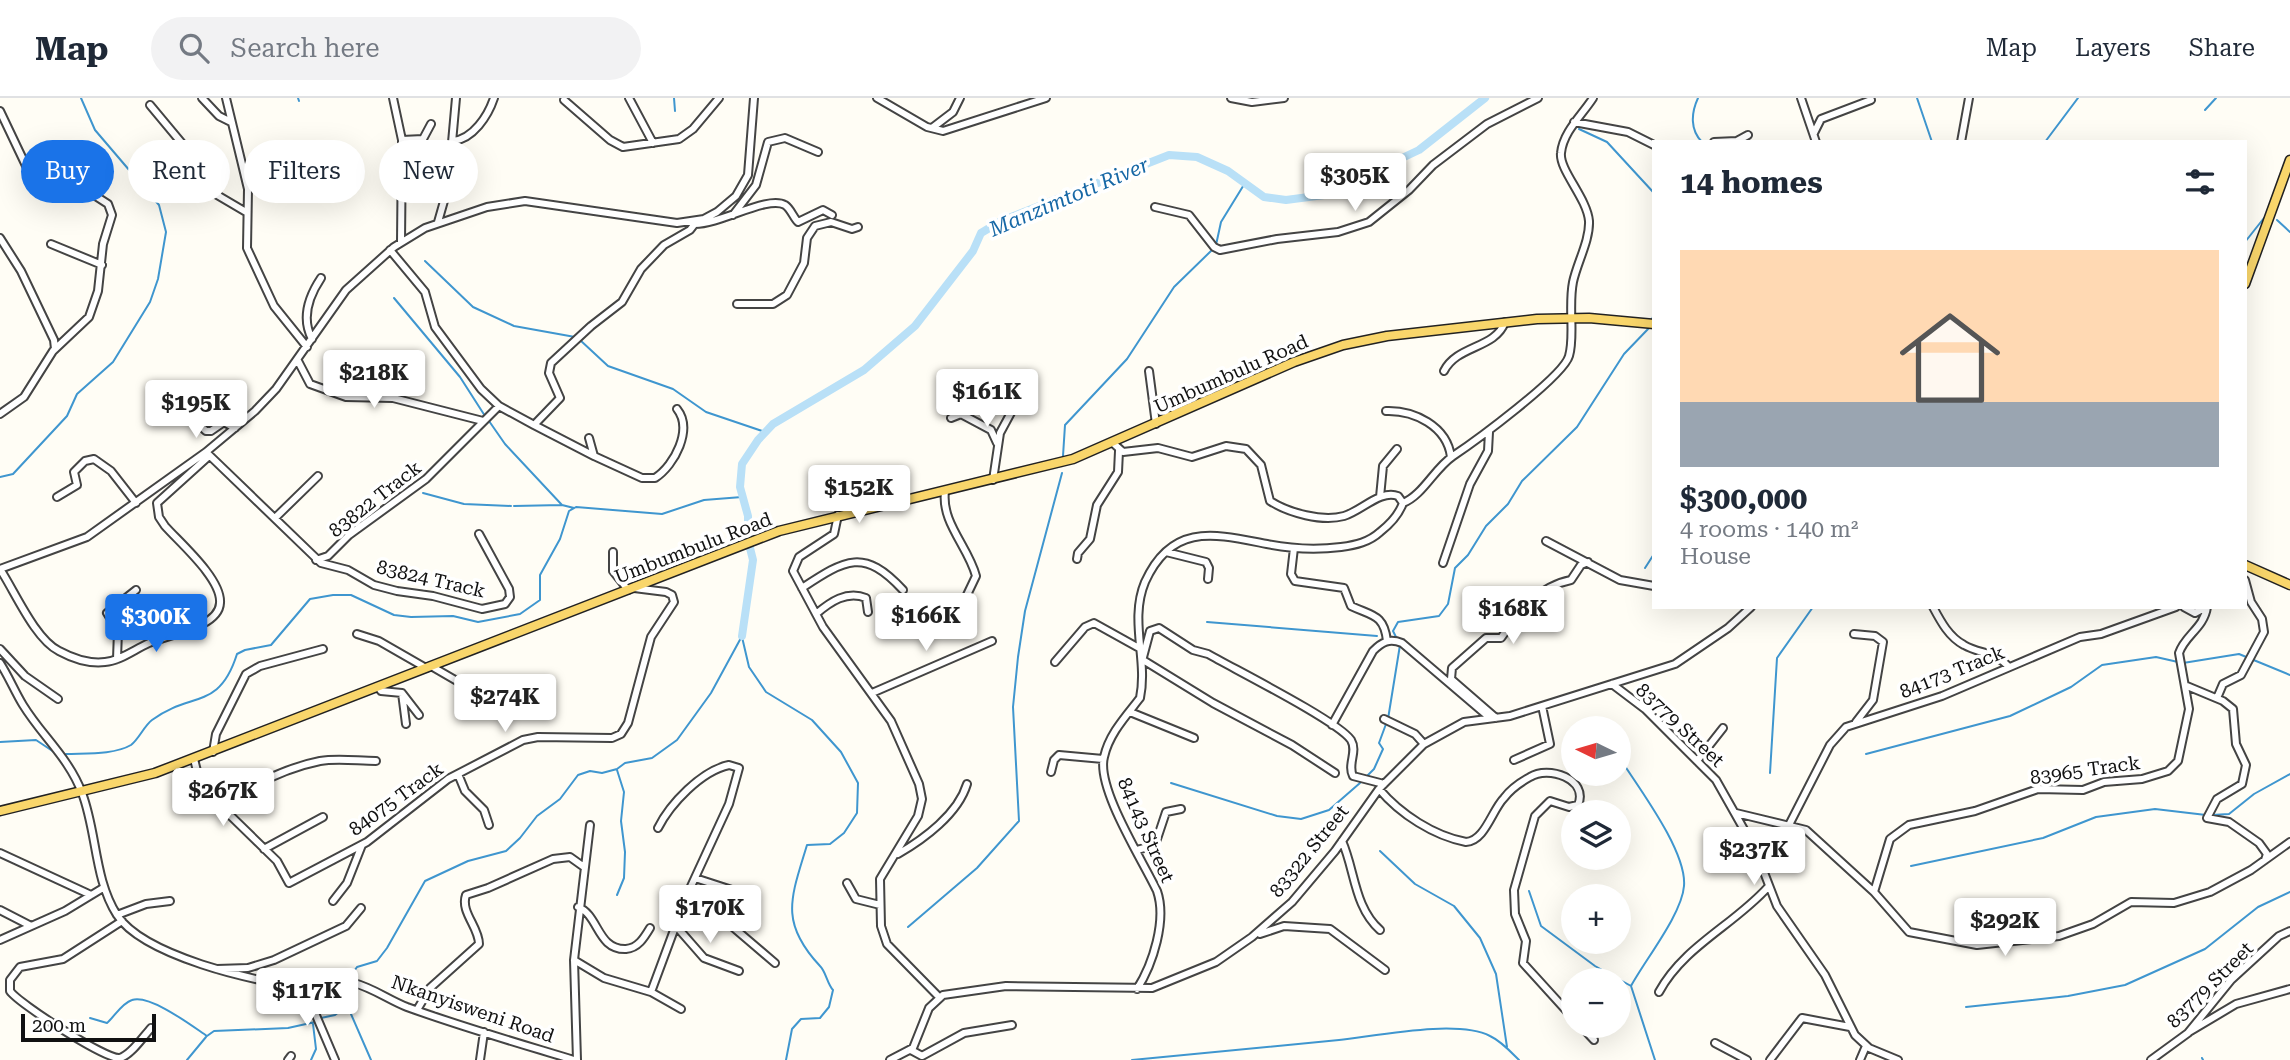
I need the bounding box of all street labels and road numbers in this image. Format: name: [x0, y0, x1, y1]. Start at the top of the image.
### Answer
street label: Umbumbulu Road: [1150, 330, 1312, 418]
street label: 83822 Track: [324, 456, 426, 542]
street label: Umbumbulu Road: [611, 507, 775, 589]
street label: 83824 Track: [374, 555, 488, 603]
street label: 84173 Track: [1896, 641, 2008, 703]
street label: 83779 Street: [1631, 678, 1729, 772]
street label: 83965 Track: [2028, 751, 2142, 789]
street label: 84075 Track: [344, 757, 448, 841]
street label: 84143 Street: [1113, 774, 1179, 886]
street label: 83322 Street: [1265, 800, 1353, 902]
street label: 83779 Street: [2162, 937, 2258, 1033]
street label: Nkanyisweni Road: [388, 970, 558, 1048]

